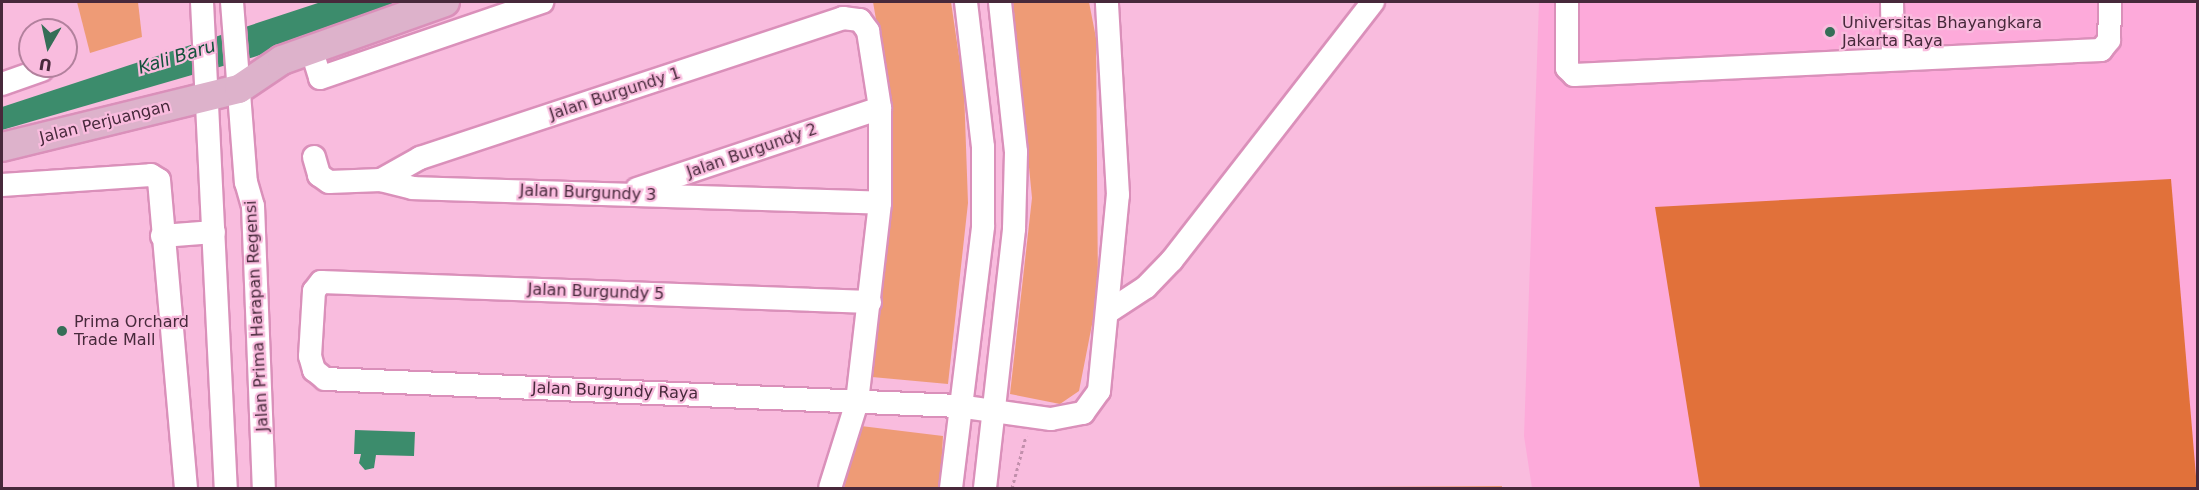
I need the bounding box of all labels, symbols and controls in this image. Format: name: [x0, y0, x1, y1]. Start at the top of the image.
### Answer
place label: Universitas Bhayangkara Jakarta Raya: [1842, 13, 2042, 51]
north arrow: [18, 18, 78, 78]
marker: Universitas Bhayangkara Jakarta Raya: [1823, 25, 1837, 39]
water label: Kali Baru: [136, 35, 218, 79]
text: U: [38, 54, 53, 75]
street label: Jalan Burgundy 1: [547, 64, 683, 124]
street label: Jalan Perjuangan: [38, 96, 172, 148]
street label: Jalan Burgundy 2: [684, 120, 820, 182]
street label: Jalan Burgundy 3: [519, 181, 657, 205]
street label: Jalan Prima Harapan Regensi: [241, 200, 273, 432]
street label: Jalan Burgundy 5: [527, 280, 665, 304]
place label: Prima Orchard Trade Mall: [74, 312, 189, 350]
marker: Prima Orchard Trade Mall: [55, 324, 69, 338]
street label: Jalan Burgundy Raya: [532, 379, 698, 403]

